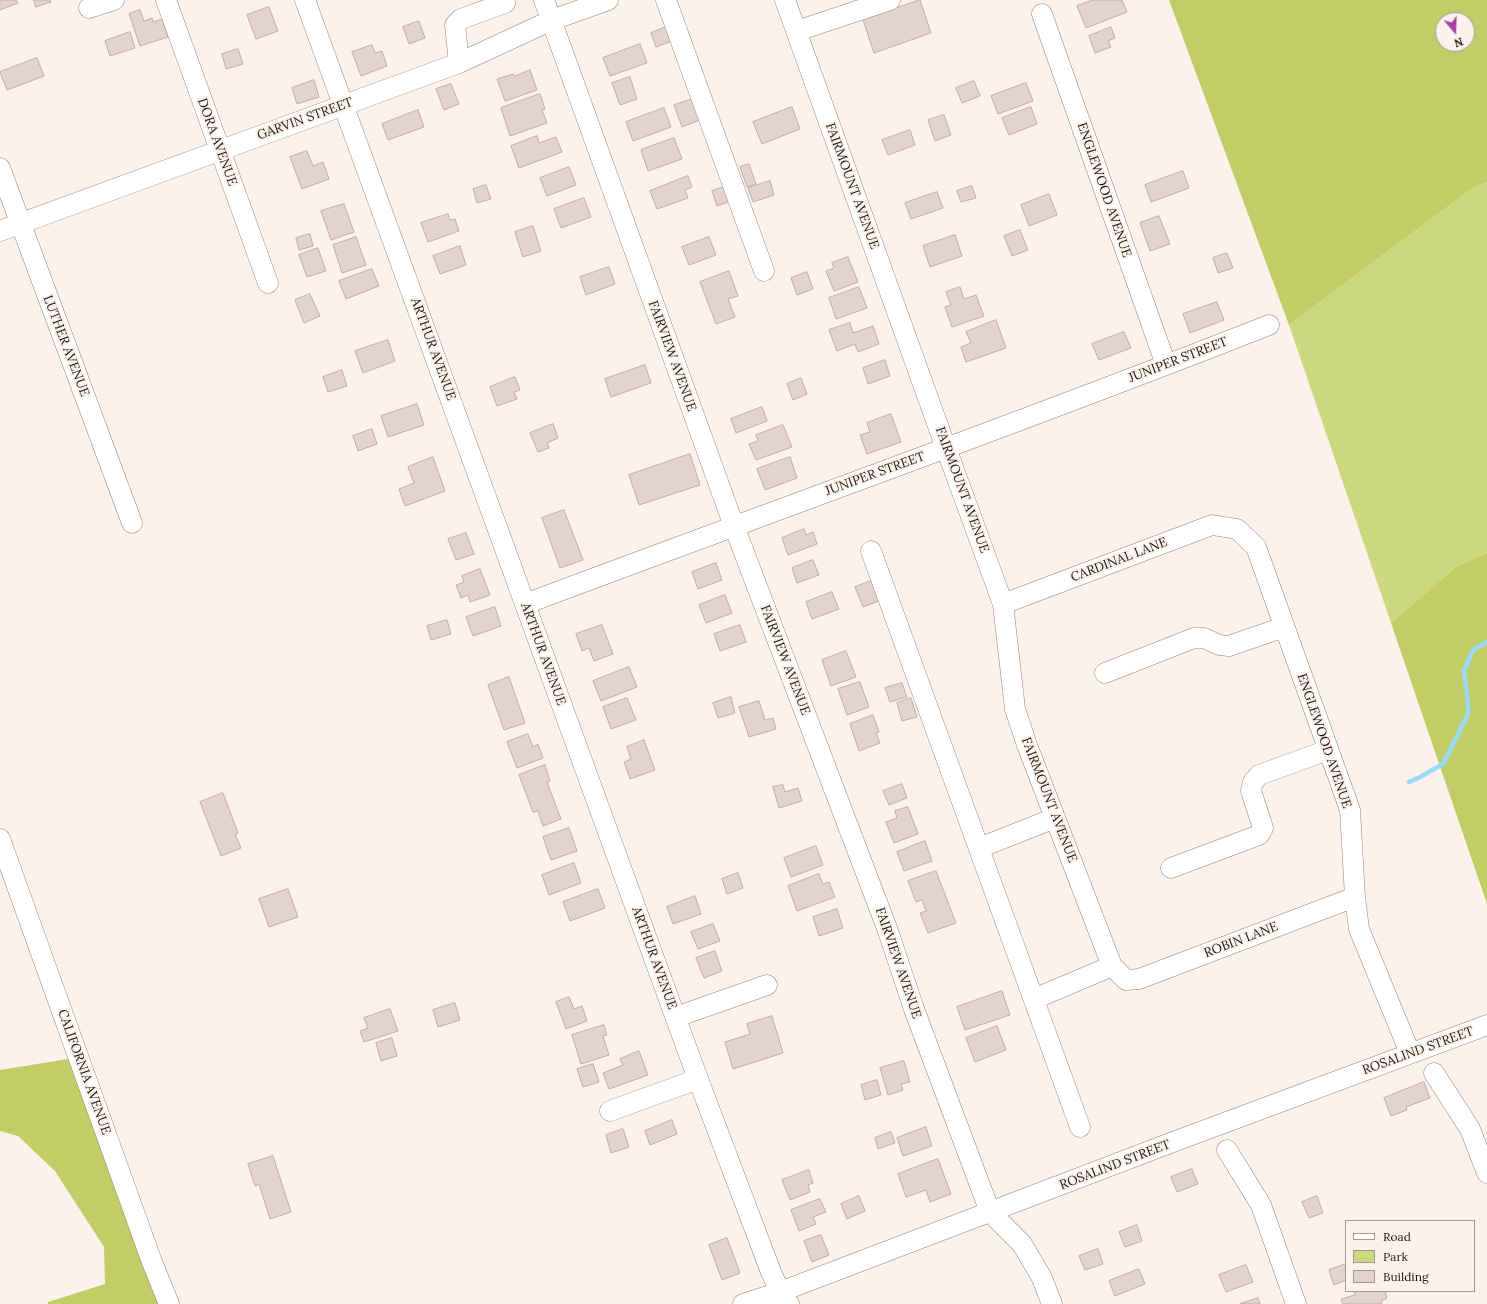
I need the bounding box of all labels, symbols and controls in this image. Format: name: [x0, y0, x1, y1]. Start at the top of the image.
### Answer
north arrow: [1435, 12, 1475, 52]
text: N: [1452, 34, 1465, 50]
street label: GARVIN STREET: [255, 94, 355, 144]
street label: DORA AVENUE: [194, 96, 240, 188]
street label: ENGLEWOOD AVENUE: [1074, 120, 1134, 260]
street label: FAIRMOUNT AVENUE: [822, 121, 882, 251]
street label: LUTHER AVENUE: [40, 293, 92, 399]
street label: ARTHUR AVENUE: [407, 296, 459, 402]
street label: FAIRVIEW AVENUE: [645, 299, 699, 413]
street label: JUNIPER STREET: [1126, 334, 1230, 386]
street label: FAIRMOUNT AVENUE: [932, 425, 992, 555]
street label: JUNIPER STREET: [823, 449, 927, 499]
street label: CARDINAL LANE: [1069, 534, 1169, 586]
street label: ARTHUR AVENUE: [517, 601, 569, 707]
street label: FAIRVIEW AVENUE: [757, 603, 813, 717]
street label: ENGLEWOOD AVENUE: [1294, 671, 1354, 811]
street label: FAIRMOUNT AVENUE: [1018, 735, 1080, 865]
street label: ARTHUR AVENUE: [628, 905, 680, 1011]
street label: FAIRVIEW AVENUE: [872, 905, 924, 1021]
street label: ROBIN LANE: [1202, 919, 1280, 961]
street label: CALIFORNIA AVENUE: [54, 1007, 114, 1137]
street label: ROSALIND STREET: [1360, 1024, 1476, 1078]
street label: ROSALIND STREET: [1057, 1137, 1173, 1193]
legend: [1345, 1220, 1475, 1292]
text: Road: [1383, 1229, 1411, 1244]
text: Park: [1383, 1249, 1408, 1264]
text: Building: [1383, 1269, 1429, 1284]

